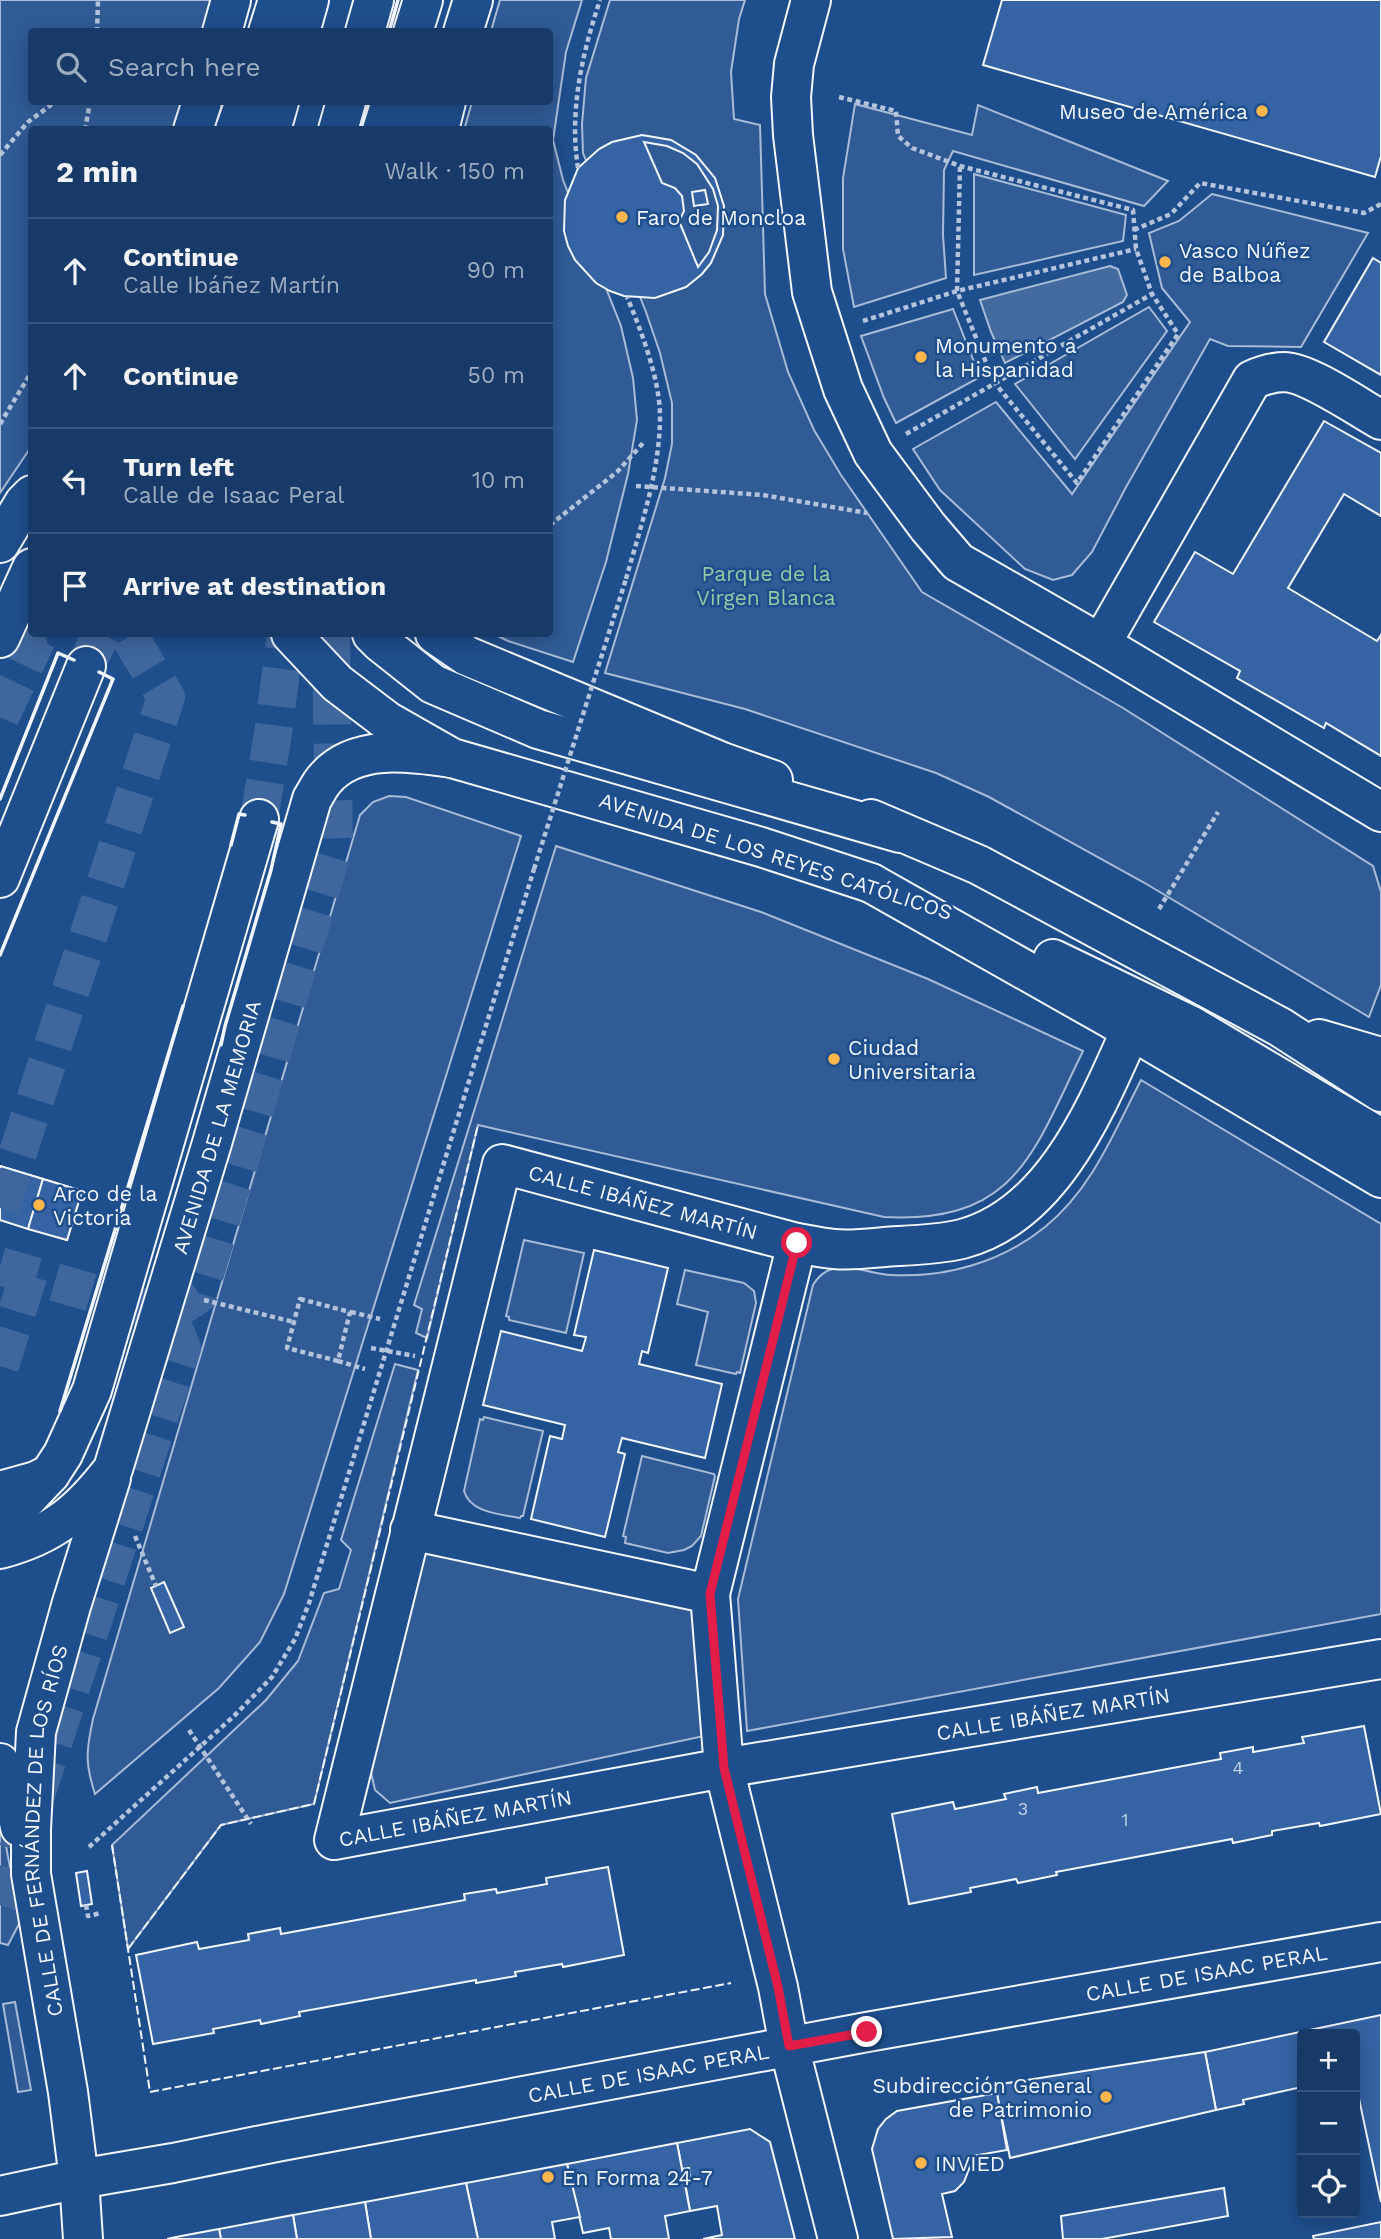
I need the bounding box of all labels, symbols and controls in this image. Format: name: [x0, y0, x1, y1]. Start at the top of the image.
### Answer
search box: [28, 28, 553, 105]
icon: search: [52, 48, 90, 86]
text: Search here: [108, 52, 260, 82]
place label: Museo de América: [1059, 99, 1248, 124]
marker: Museo de América: [1254, 103, 1270, 119]
text: 2 min: [56, 154, 138, 189]
text: Walk · 150 m: [384, 158, 525, 185]
place label: Faro de Moncloa: [636, 205, 806, 230]
marker: Faro de Moncloa: [614, 209, 630, 225]
place label: Vasco Núñez de Balboa: [1179, 238, 1310, 287]
text: Continue: [123, 242, 239, 272]
icon: ahead: [56, 252, 94, 290]
marker: Vasco Núñez de Balboa: [1157, 254, 1173, 270]
text: 90 m: [467, 257, 525, 284]
text: Calle Ibáñez Martín: [123, 272, 340, 299]
place label: Monumento a la Hispanidad: [935, 333, 1077, 382]
marker: Monumento a la Hispanidad: [913, 349, 929, 365]
icon: ahead: [56, 357, 94, 395]
text: Continue: [123, 361, 239, 391]
text: 50 m: [468, 362, 525, 389]
text: Turn left: [123, 452, 234, 482]
icon: left: [56, 462, 94, 500]
text: 10 m: [472, 467, 525, 494]
text: Calle de Isaac Peral: [123, 482, 344, 509]
park label: Parque de la Virgen Blanca: [696, 561, 836, 610]
icon: arrive: [56, 567, 94, 605]
text: Arrive at destination: [123, 571, 386, 601]
street label: AVENIDA DE LOS REYES CATÓLICOS: [596, 787, 956, 925]
street label: AVENIDA DE LA MEMORIA: [167, 997, 266, 1257]
place label: Ciudad Universitaria: [848, 1035, 976, 1084]
marker: Ciudad Universitaria: [826, 1051, 842, 1067]
street label: CALLE IBÁÑEZ MARTÍN: [526, 1159, 760, 1245]
place label: Arco de la Victoria: [53, 1181, 157, 1230]
marker: Arco de la Victoria: [31, 1197, 47, 1213]
route start: [781, 1227, 812, 1258]
street label: CALLE DE FERNÁNDEZ DE LOS RÍOS: [18, 1641, 72, 2019]
street label: CALLE IBÁÑEZ MARTÍN: [934, 1682, 1172, 1745]
house number: 4: [1233, 1757, 1244, 1778]
street label: CALLE IBÁÑEZ MARTÍN: [337, 1784, 574, 1851]
house number: 3: [1018, 1798, 1028, 1819]
house number: 1: [1121, 1809, 1129, 1830]
street label: CALLE DE ISAAC PERAL: [1084, 1939, 1329, 2006]
route end: [851, 2016, 882, 2047]
map controls: [1297, 2029, 1360, 2218]
button: +: [1297, 2029, 1360, 2092]
street label: CALLE DE ISAAC PERAL: [526, 2038, 771, 2107]
place label: Subdirección General de Patrimonio: [873, 2073, 1093, 2122]
marker: Subdirección General de Patrimonio: [1098, 2089, 1114, 2105]
button: −: [1297, 2092, 1360, 2155]
place label: INVIED: [935, 2151, 1005, 2176]
marker: INVIED: [913, 2155, 929, 2171]
button: locate: [1297, 2155, 1360, 2218]
place label: En Forma 24-7: [562, 2165, 713, 2190]
marker: En Forma 24-7: [540, 2169, 556, 2185]

